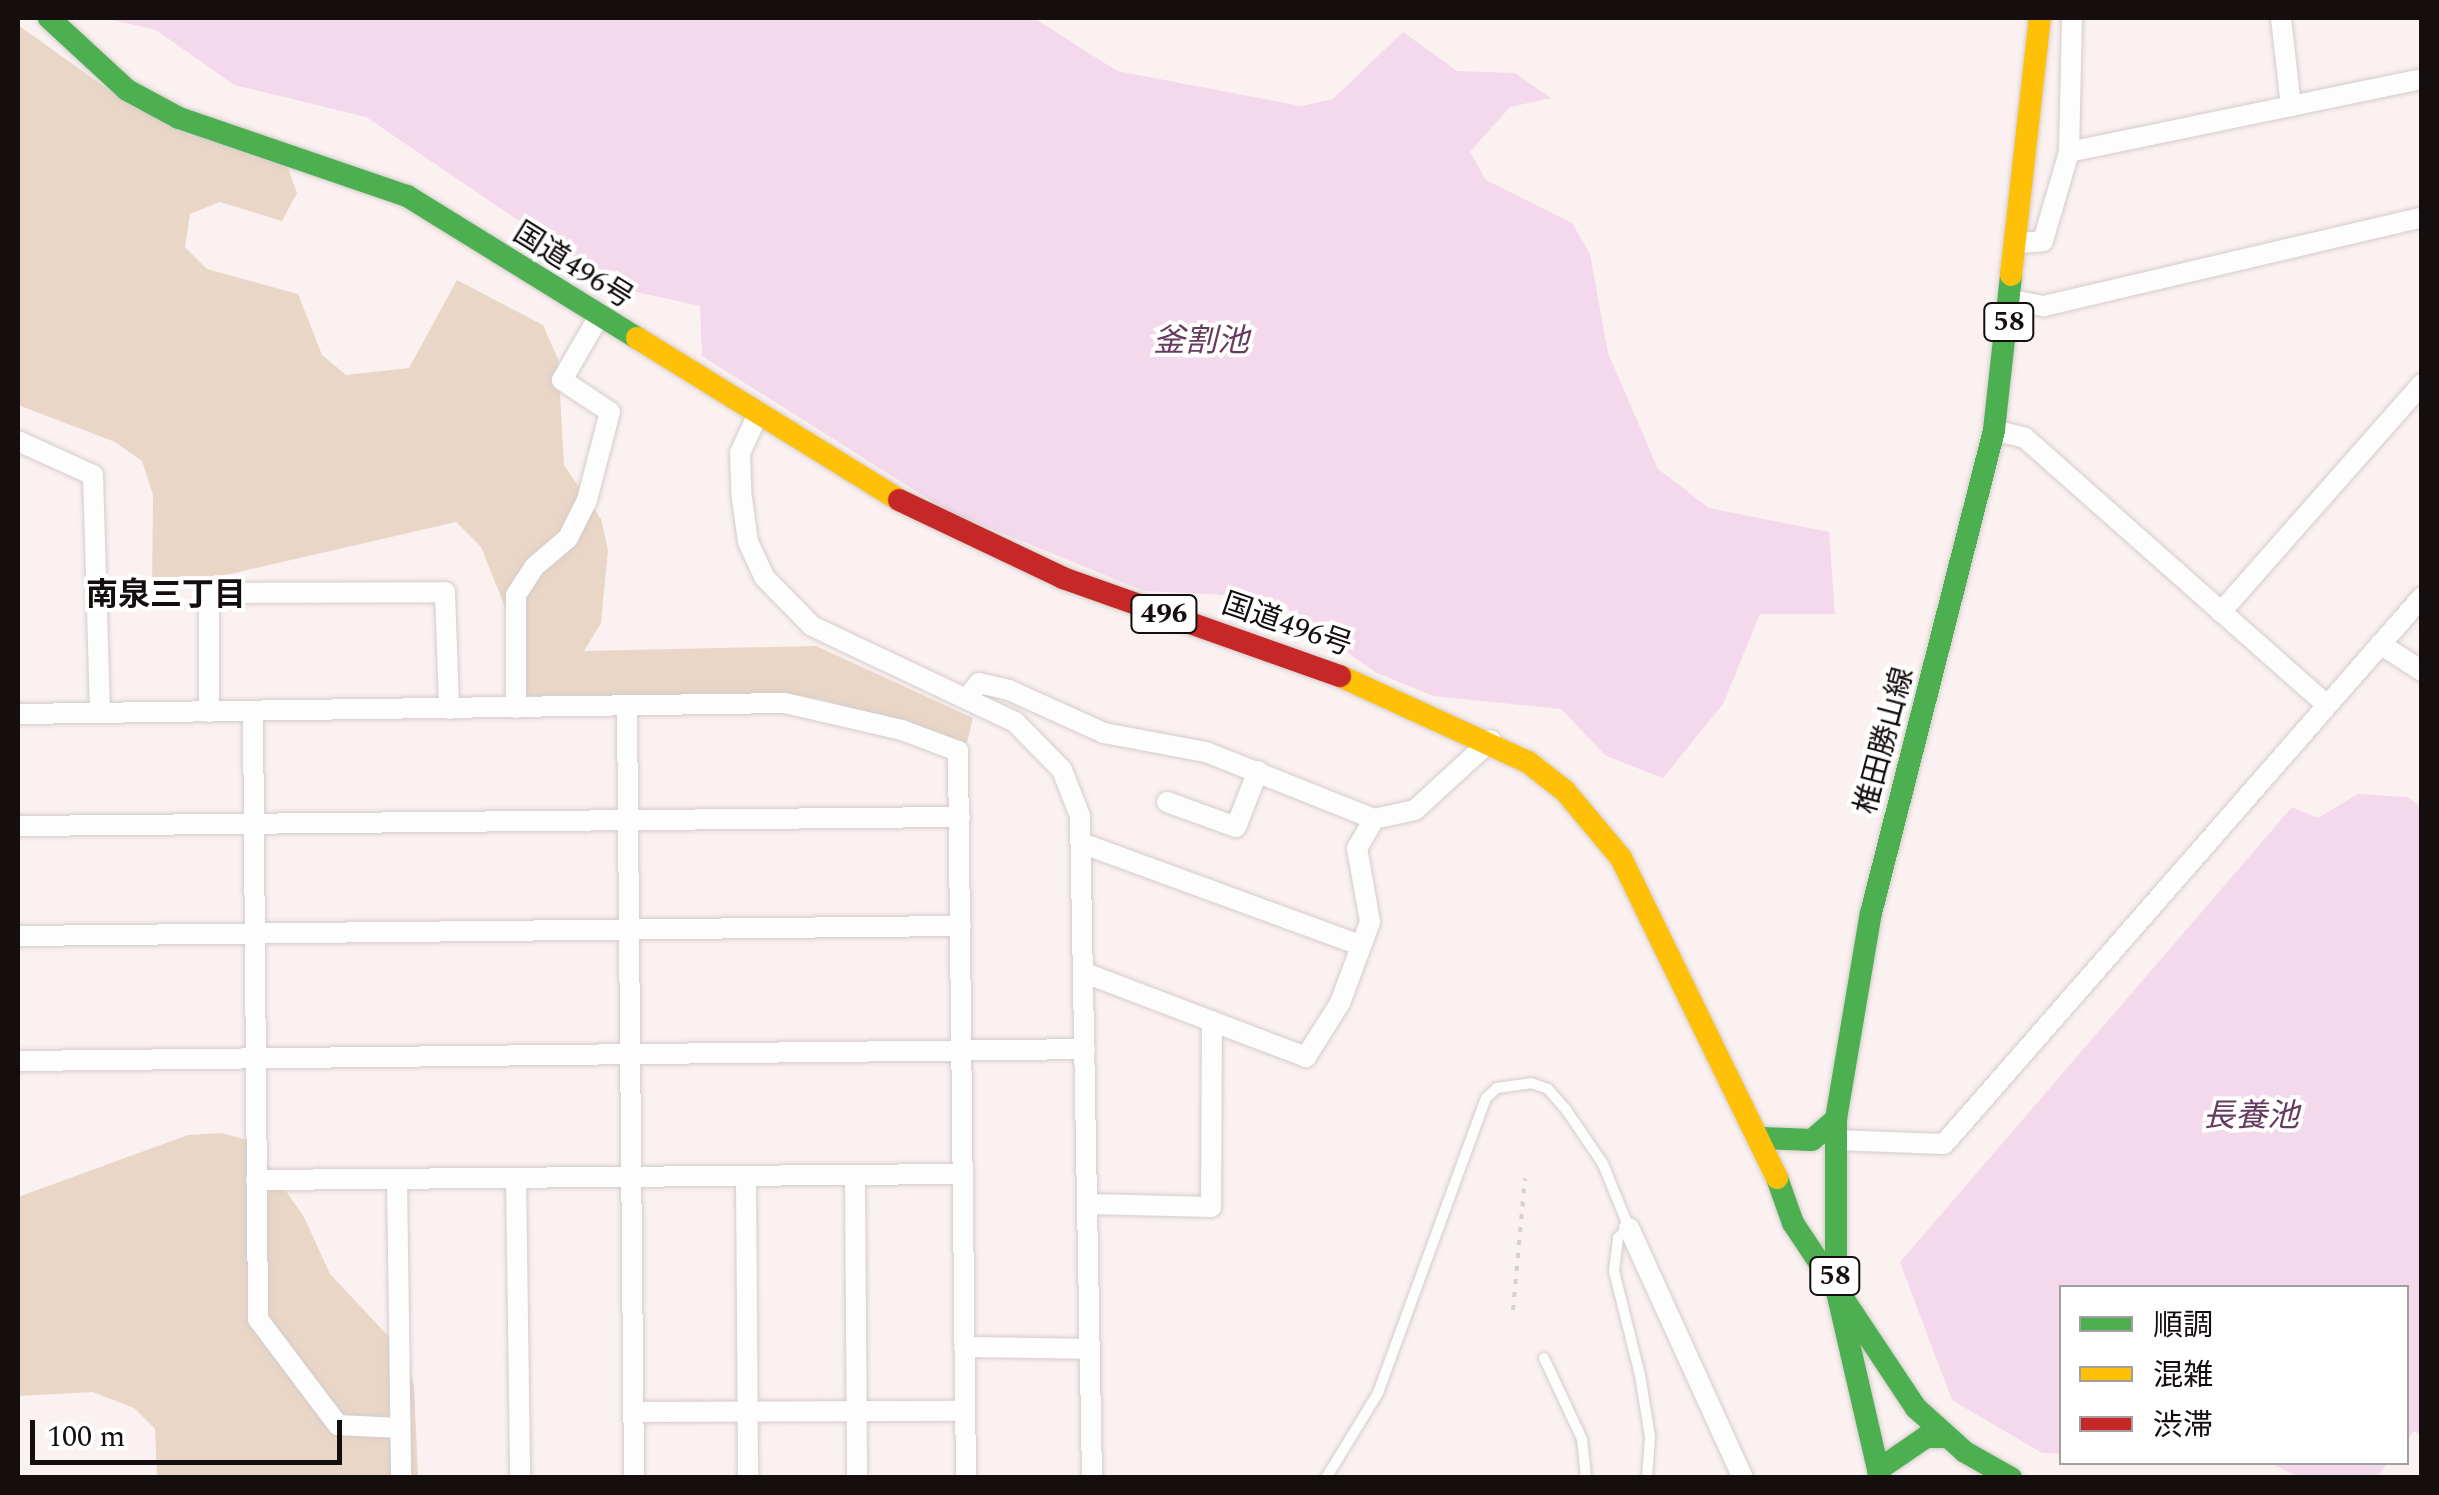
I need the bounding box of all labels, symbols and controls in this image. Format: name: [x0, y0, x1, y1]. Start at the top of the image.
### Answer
street label: 国道496号: [506, 215, 640, 317]
road number: 58: [1982, 299, 2036, 345]
water label: 釜割池: [1153, 323, 1249, 361]
district label: 南泉三丁目: [86, 577, 246, 615]
street label: 国道496号: [1217, 586, 1357, 664]
road number: 496: [1129, 591, 1199, 637]
street label: 椎田勝山線: [1848, 664, 1922, 818]
water label: 長養池: [2203, 1098, 2299, 1136]
road number: 58: [1808, 1253, 1862, 1299]
legend: [2059, 1285, 2409, 1465]
text: 順調: [2153, 1303, 2213, 1349]
text: 混雑: [2153, 1353, 2213, 1399]
scale bar: [35, 1400, 348, 1462]
text: 渋滞: [2153, 1403, 2213, 1449]
text: 100 m: [47, 1414, 125, 1460]

